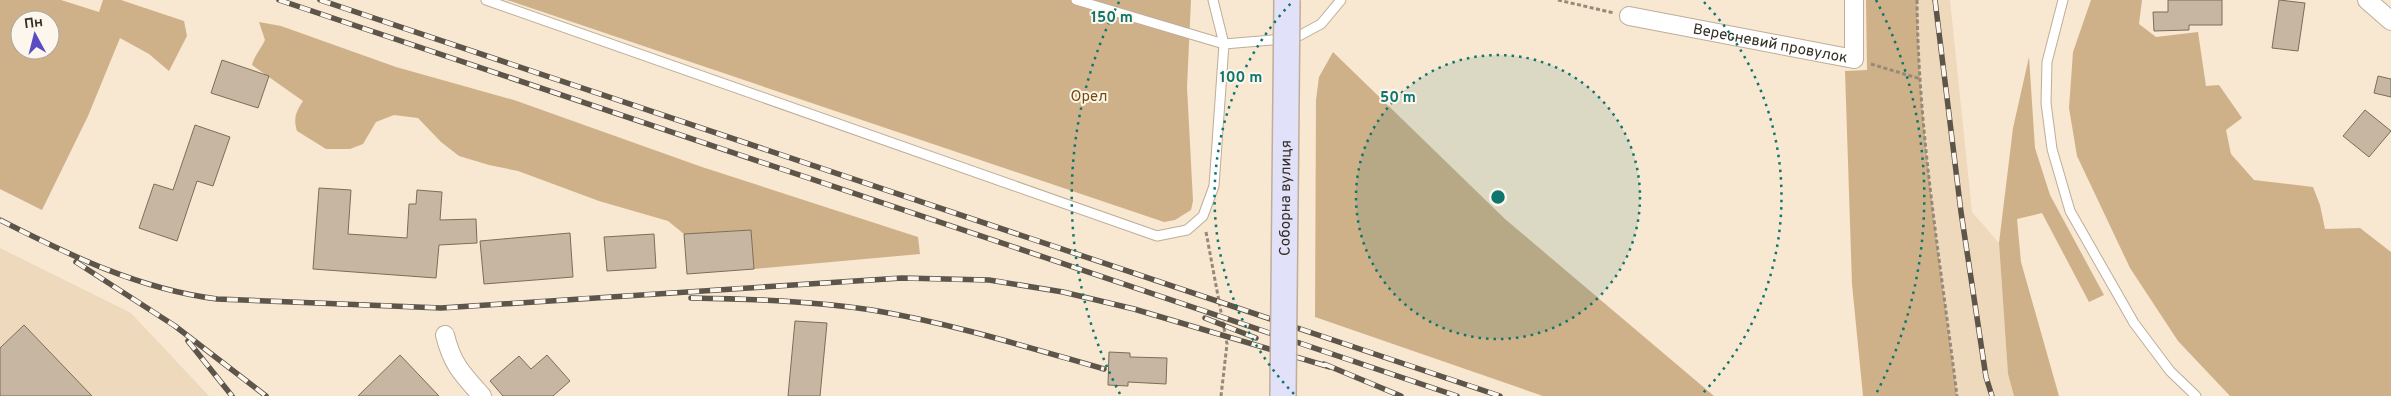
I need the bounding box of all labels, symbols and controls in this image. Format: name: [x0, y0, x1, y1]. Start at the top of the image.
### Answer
text: 150 m: [1091, 9, 1133, 28]
north arrow: [10, 10, 60, 60]
text: Пн: [23, 14, 44, 33]
street label: Вересневий провулок: [1691, 20, 1849, 69]
text: 100 m: [1220, 69, 1262, 88]
park label: Орел: [1071, 88, 1107, 107]
text: 50 m: [1380, 89, 1416, 108]
street label: Соборна вулиця: [1276, 140, 1297, 256]
centre of rings: [1489, 188, 1507, 206]

